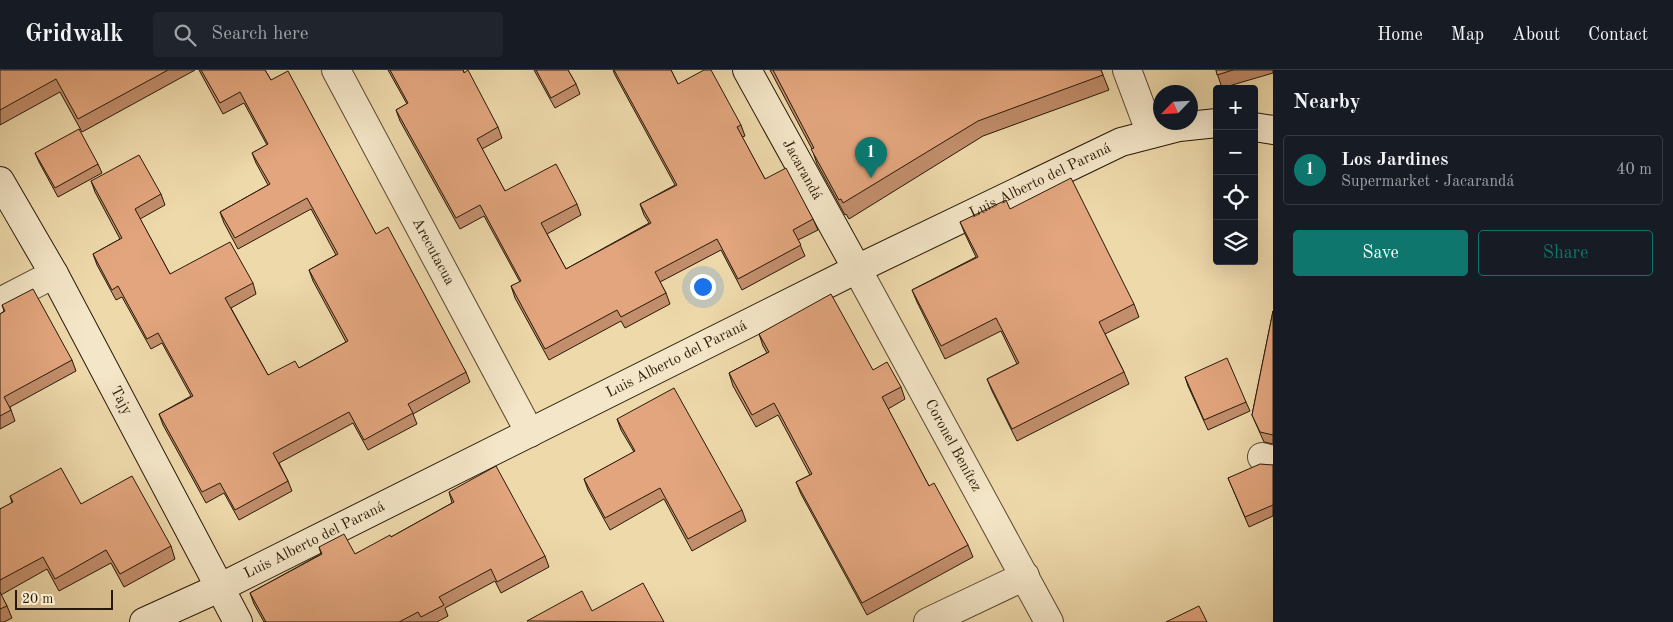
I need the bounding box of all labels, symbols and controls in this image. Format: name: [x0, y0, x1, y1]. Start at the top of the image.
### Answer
search box: [153, 12, 503, 57]
icon: search: [171, 21, 199, 49]
text: Gridwalk: [25, 23, 123, 47]
text: Search here: [211, 25, 309, 44]
text: Home: [1377, 26, 1423, 44]
text: Map: [1451, 26, 1484, 44]
text: About: [1512, 26, 1560, 44]
text: Contact: [1588, 26, 1648, 44]
north arrow: [1153, 85, 1198, 130]
map controls: [1213, 85, 1258, 265]
button: +: [1213, 85, 1258, 130]
text: Nearby: [1293, 92, 1361, 113]
button: −: [1213, 130, 1258, 175]
street label: Jacarandá: [780, 137, 825, 203]
pin: 1: [855, 137, 887, 178]
street label: Luis Alberto del Paraná: [967, 140, 1114, 221]
text: Los Jardines: [1341, 151, 1449, 170]
text: 1: [1305, 162, 1315, 178]
text: 40 m: [1616, 162, 1652, 178]
text: Supermarket · Jacarandá: [1341, 174, 1514, 190]
button: locate: [1213, 175, 1258, 220]
street label: Arecutacua: [409, 216, 457, 288]
button: layers: [1213, 220, 1258, 265]
button: Save: [1293, 230, 1468, 276]
button: Share: [1478, 230, 1653, 276]
your location: [690, 274, 716, 300]
street label: Luis Alberto del Paraná: [604, 318, 750, 401]
street label: Tajy: [107, 384, 135, 418]
street label: Coronel Benítez: [922, 397, 984, 494]
street label: Luis Alberto del Paraná: [242, 499, 388, 582]
scale bar: [15, 587, 112, 610]
text: 20 m: [22, 592, 53, 606]

